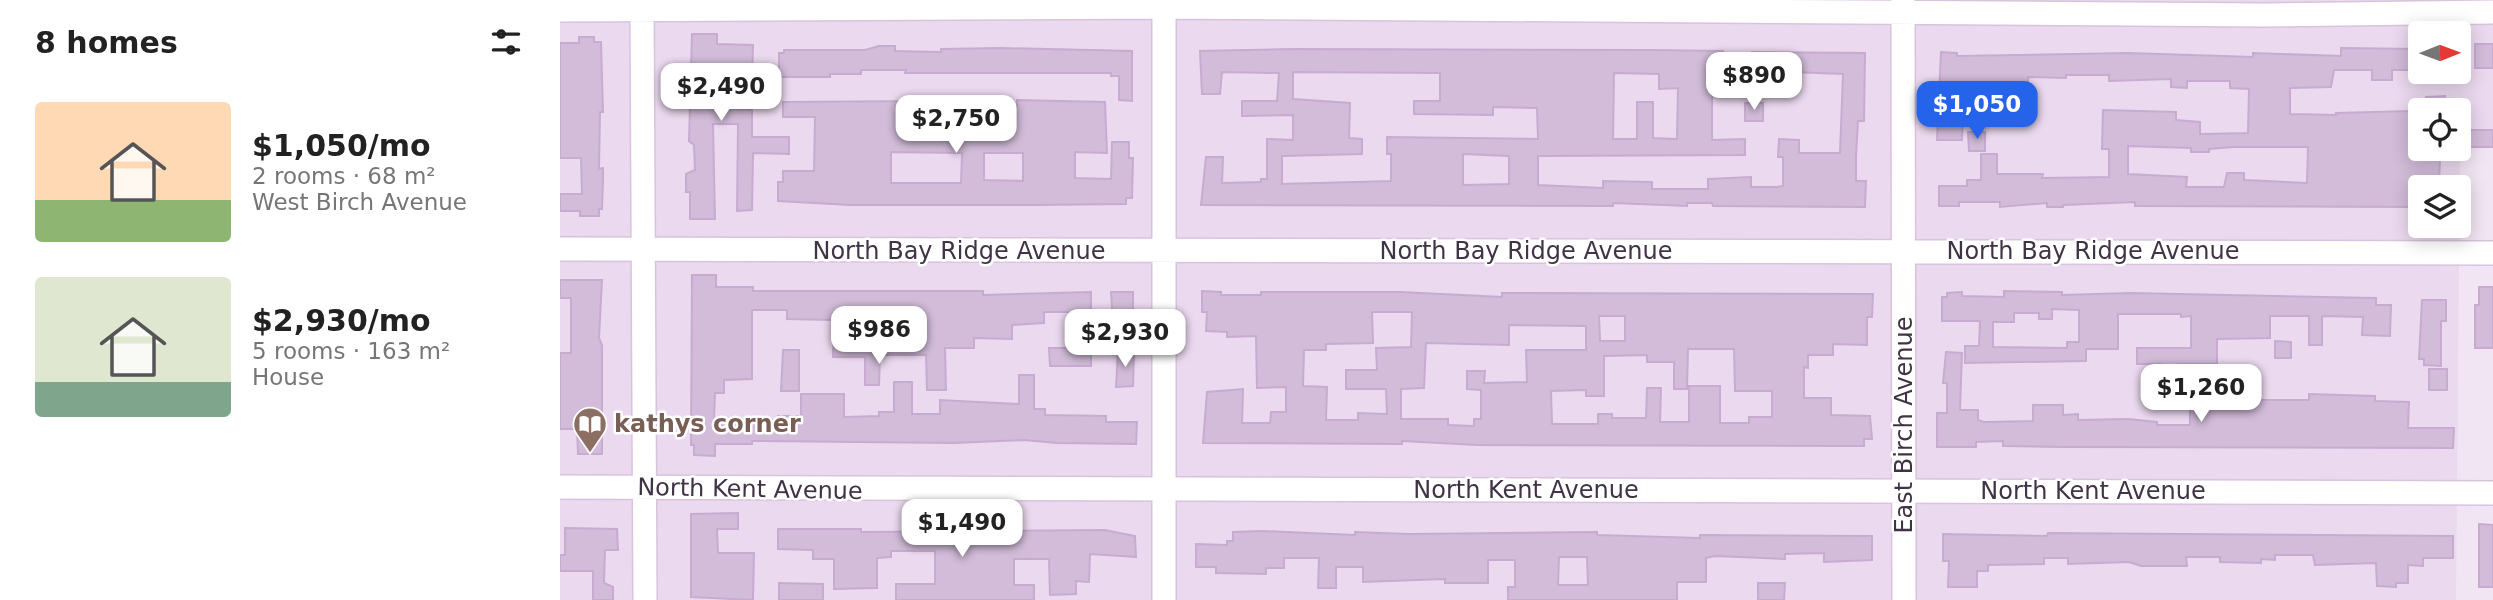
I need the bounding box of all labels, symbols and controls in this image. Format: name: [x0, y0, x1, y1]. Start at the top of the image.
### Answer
north arrow: [2408, 21, 2471, 84]
map controls: [2408, 21, 2471, 238]
icon: filters: [487, 23, 525, 61]
text: 8 homes: [35, 25, 178, 60]
pin: $890: [1713, 52, 1795, 112]
text: $890: [1722, 62, 1786, 88]
pin: $2,490: [664, 64, 778, 123]
text: $2,490: [677, 73, 765, 99]
pin: $1,050: [1920, 82, 2034, 141]
text: $1,050: [1933, 91, 2021, 117]
pin: $2,750: [899, 96, 1013, 155]
button: locate: [2408, 98, 2471, 161]
text: $2,750: [912, 105, 1000, 131]
text: $1,050/mo: [252, 128, 431, 163]
icon: home: [91, 130, 175, 214]
text: 2 rooms · 68 m²: [252, 163, 436, 189]
button: layers: [2408, 175, 2471, 238]
text: West Birch Avenue: [252, 189, 467, 215]
street label: North Bay Ridge Avenue: [812, 237, 1106, 265]
street label: North Bay Ridge Avenue: [1379, 237, 1673, 265]
street label: North Bay Ridge Avenue: [1946, 237, 2240, 265]
text: $2,930/mo: [252, 303, 431, 338]
icon: home: [91, 305, 175, 389]
pin: $986: [838, 306, 920, 366]
pin: $2,930: [1068, 310, 1182, 369]
text: $986: [847, 316, 911, 342]
street label: East Birch Avenue: [1890, 316, 1918, 534]
text: $2,930: [1081, 319, 1169, 345]
text: 5 rooms · 163 m²: [252, 338, 450, 364]
text: House: [252, 364, 324, 390]
pin: $1,260: [2144, 364, 2258, 424]
text: $1,260: [2157, 374, 2245, 400]
library icon: kathys corner: [571, 405, 609, 454]
place label: kathys corner: [614, 410, 801, 438]
street label: North Kent Avenue: [637, 473, 863, 505]
street label: North Kent Avenue: [1413, 476, 1639, 504]
street label: North Kent Avenue: [1980, 477, 2206, 505]
pin: $1,490: [905, 500, 1019, 559]
text: $1,490: [918, 509, 1006, 535]

